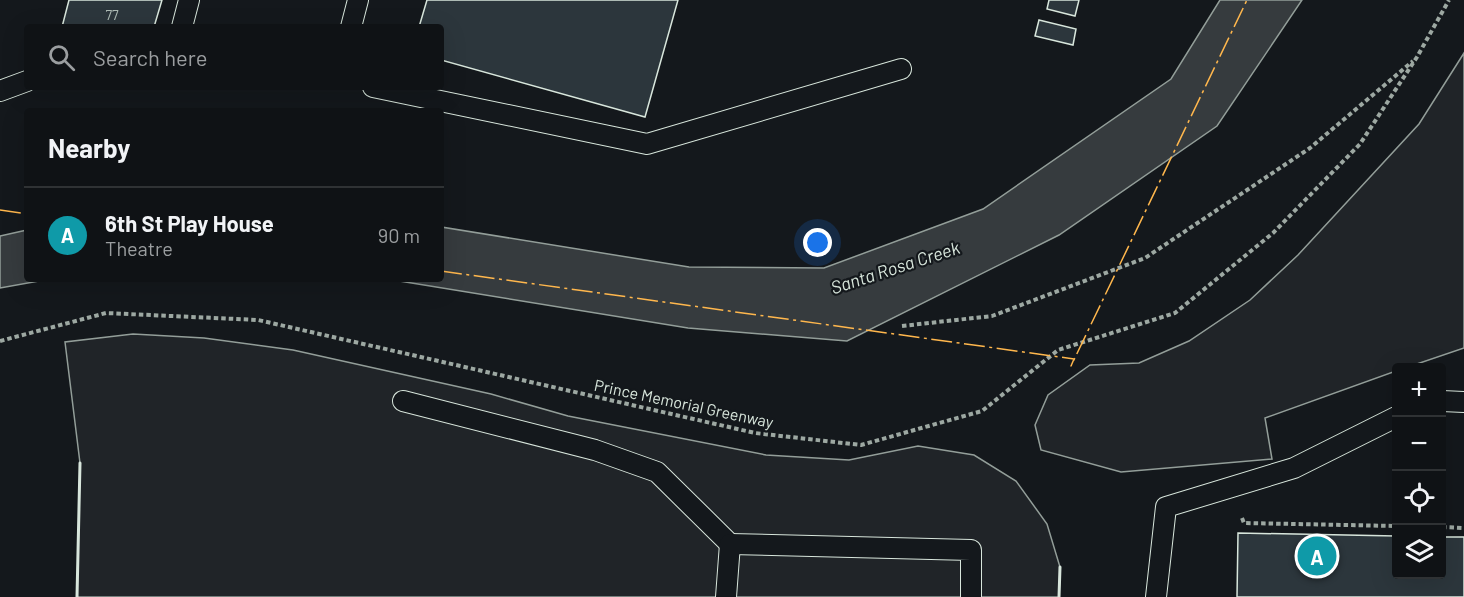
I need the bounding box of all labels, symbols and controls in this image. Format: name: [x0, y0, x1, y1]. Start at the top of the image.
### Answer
house number: 77: [105, 6, 119, 23]
search box: [24, 24, 444, 90]
icon: search: [45, 41, 78, 74]
text: Search here: [93, 44, 207, 70]
text: Nearby: [48, 132, 130, 163]
text: 6th St Play House: [105, 210, 274, 236]
text: A: [61, 223, 74, 247]
text: 90 m: [378, 223, 420, 247]
your location: [803, 228, 832, 257]
text: Theatre: [105, 236, 173, 260]
water label: Santa Rosa Creek: [828, 236, 962, 298]
map controls: [1392, 363, 1446, 579]
button: +: [1392, 363, 1446, 417]
street label: Prince Memorial Greenway: [593, 375, 776, 431]
button: −: [1392, 417, 1446, 471]
button: locate: [1392, 471, 1446, 525]
button: layers: [1392, 525, 1446, 579]
pin: A: [1298, 534, 1336, 578]

